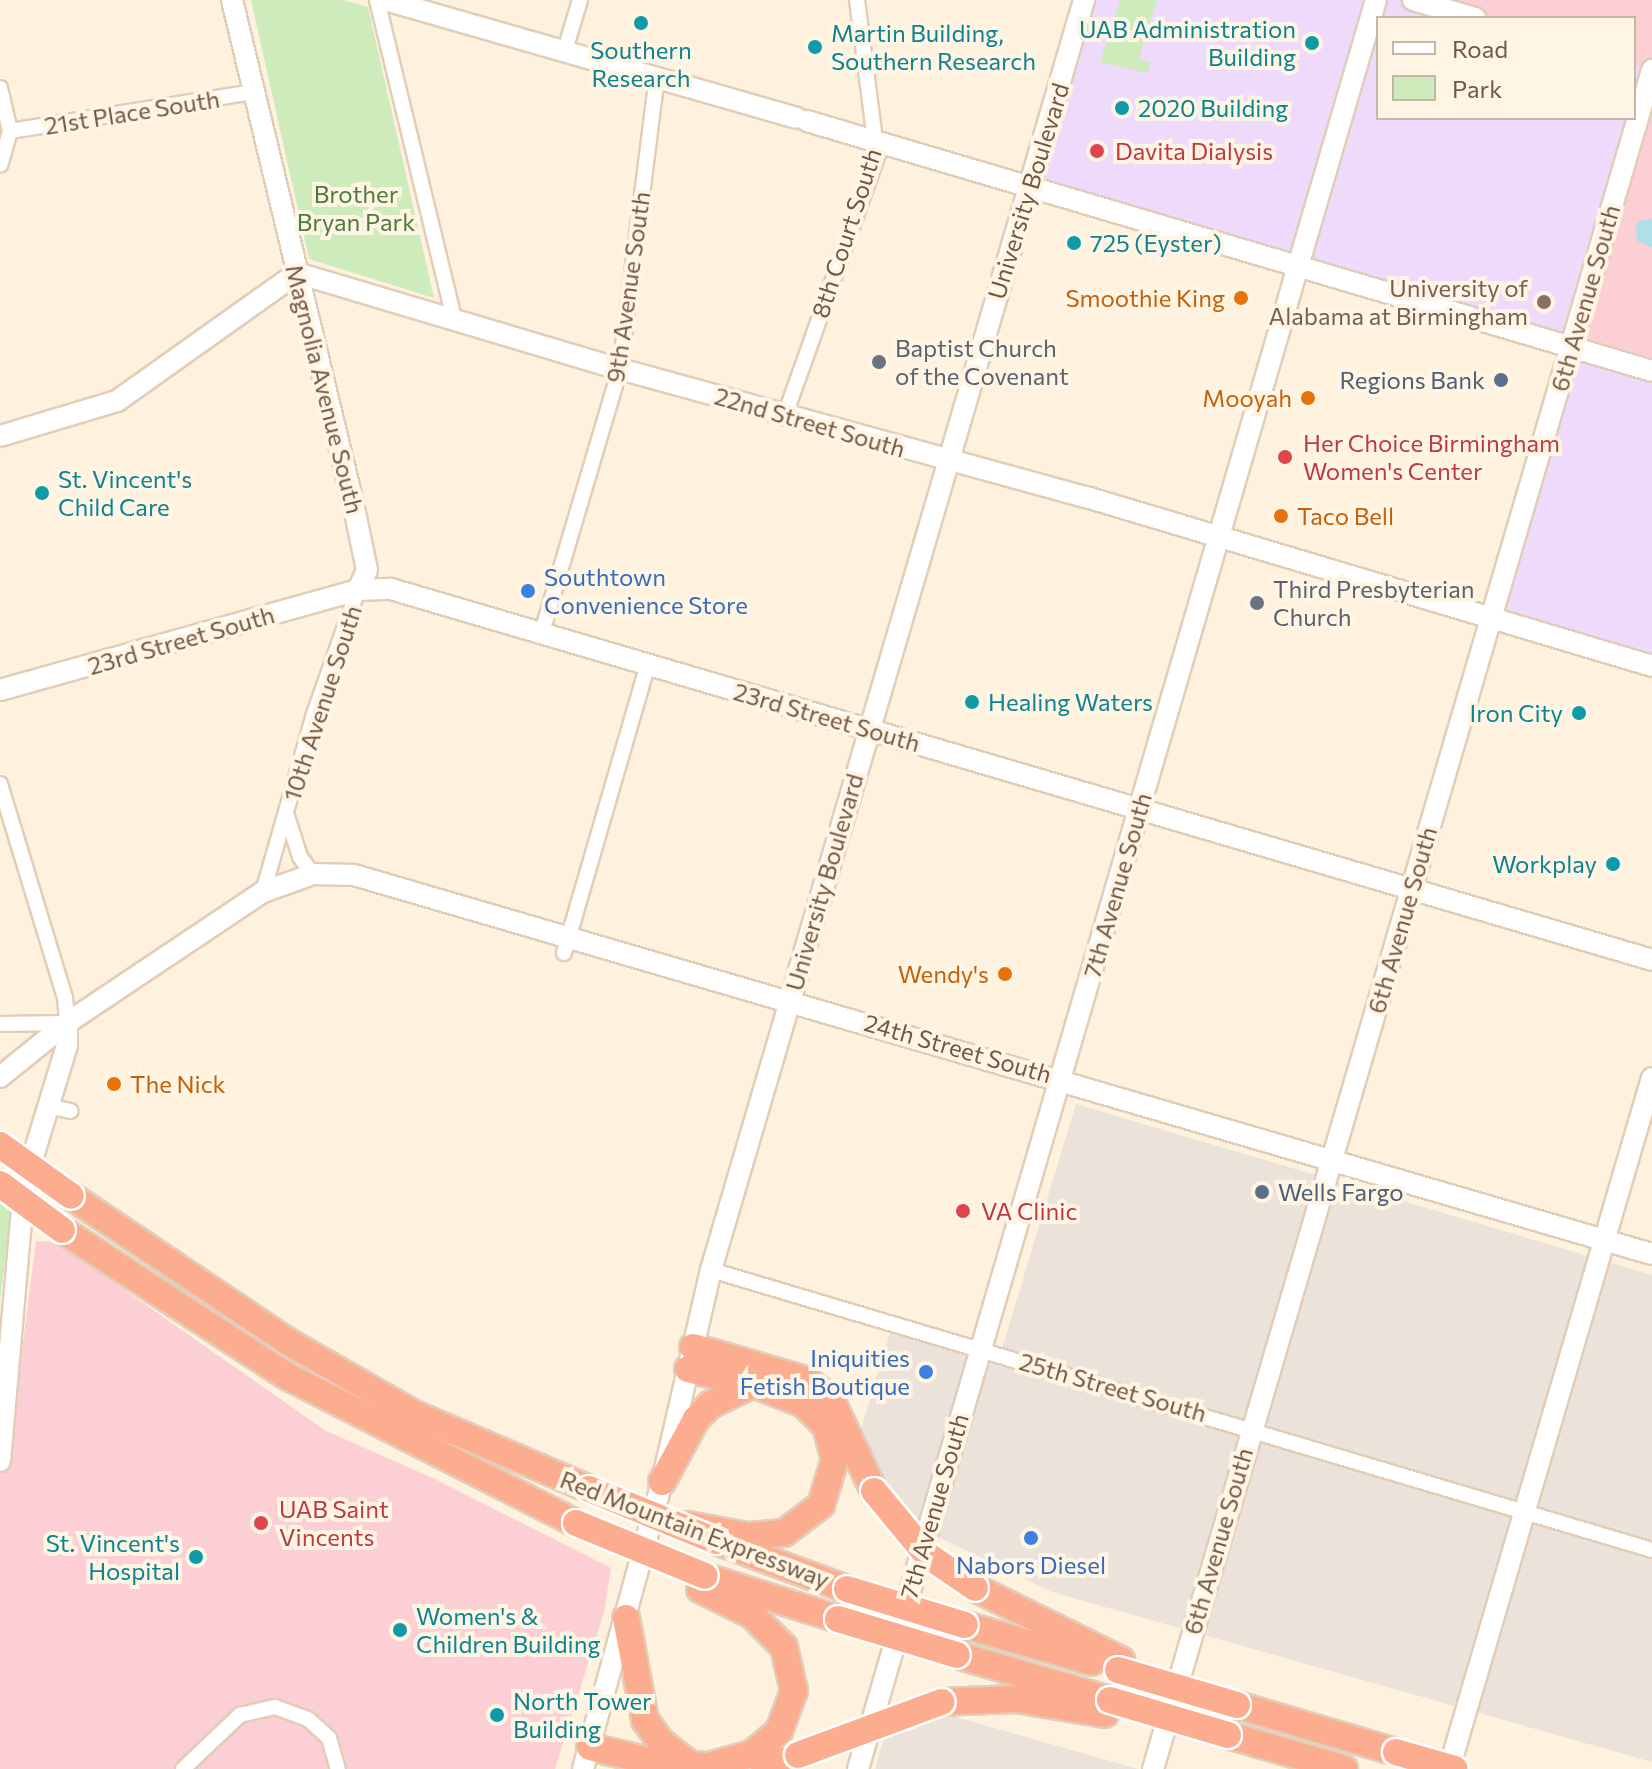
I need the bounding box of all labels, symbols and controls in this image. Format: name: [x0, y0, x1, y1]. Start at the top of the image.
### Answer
marker: Southern Research: [632, 14, 650, 32]
place label: UAB Administration Building: [1079, 15, 1296, 71]
legend: [1376, 16, 1636, 120]
place label: Martin Building, Southern Research: [831, 19, 1036, 75]
marker: UAB Administration Building: [1303, 34, 1321, 52]
text: Road: [1452, 34, 1508, 63]
place label: Southern Research: [590, 36, 692, 92]
marker: Martin Building, Southern Research: [806, 38, 824, 56]
text: Park: [1452, 74, 1502, 103]
street label: University Boulevard: [981, 79, 1075, 303]
street label: 21st Place South: [42, 84, 222, 140]
place label: 2020 Building: [1138, 94, 1288, 122]
marker: 2020 Building: [1113, 99, 1131, 117]
place label: Davita Dialysis: [1115, 137, 1273, 165]
marker: Davita Dialysis: [1086, 140, 1108, 162]
street label: 8th Court South: [805, 145, 887, 321]
park label: Brother Bryan Park: [297, 180, 415, 236]
street label: 9th Avenue South: [600, 190, 656, 384]
street label: 6th Avenue South: [1545, 201, 1625, 395]
place label: 725 (Eyster): [1090, 229, 1222, 257]
marker: 725 (Eyster): [1065, 234, 1083, 252]
street label: Magnolia Avenue South: [280, 261, 370, 517]
place label: University of Alabama at Birmingham: [1269, 274, 1528, 330]
place label: Smoothie King: [1065, 284, 1225, 312]
marker: Smoothie King: [1232, 289, 1250, 307]
marker: University of Alabama at Birmingham: [1535, 293, 1553, 311]
place label: Baptist Church of the Covenant: [895, 334, 1069, 390]
marker: Baptist Church of the Covenant: [870, 353, 888, 371]
place label: Regions Bank: [1339, 366, 1485, 394]
marker: Regions Bank: [1492, 371, 1510, 389]
street label: 22nd Street South: [712, 381, 908, 463]
place label: Mooyah: [1202, 384, 1292, 412]
marker: Mooyah: [1299, 389, 1317, 407]
place label: Her Choice Birmingham Women's Center: [1303, 429, 1560, 485]
marker: Her Choice Birmingham Women's Center: [1274, 446, 1296, 468]
place label: St. Vincent's Child Care: [58, 465, 192, 521]
marker: St. Vincent's Child Care: [33, 484, 51, 502]
place label: Taco Bell: [1297, 502, 1394, 530]
marker: Taco Bell: [1272, 507, 1290, 525]
place label: Southtown Convenience Store: [544, 563, 748, 619]
place label: Third Presbyterian Church: [1273, 575, 1474, 631]
marker: Southtown Convenience Store: [519, 582, 537, 600]
marker: Third Presbyterian Church: [1248, 594, 1266, 612]
street label: 23rd Street South: [85, 600, 277, 680]
street label: 10th Avenue South: [277, 601, 367, 805]
street label: 23rd Street South: [731, 677, 923, 757]
place label: Healing Waters: [988, 688, 1153, 716]
marker: Healing Waters: [963, 693, 981, 711]
place label: Iron City: [1470, 699, 1563, 727]
marker: Iron City: [1570, 704, 1588, 722]
street label: University Boulevard: [779, 770, 869, 994]
street label: 7th Avenue South: [1077, 789, 1157, 981]
street label: 6th Avenue South: [1362, 823, 1442, 1017]
place label: Workplay: [1492, 850, 1597, 878]
marker: Workplay: [1604, 855, 1622, 873]
place label: Wendy's: [898, 960, 989, 988]
marker: Wendy's: [996, 965, 1014, 983]
street label: 24th Street South: [861, 1008, 1055, 1088]
place label: The Nick: [130, 1070, 226, 1098]
marker: The Nick: [105, 1075, 123, 1093]
place label: Wells Fargo: [1278, 1178, 1404, 1206]
marker: Wells Fargo: [1253, 1183, 1271, 1201]
place label: VA Clinic: [981, 1197, 1077, 1225]
marker: VA Clinic: [952, 1200, 974, 1222]
place label: Iniquities Fetish Boutique: [740, 1344, 910, 1400]
street label: 25th Street South: [1016, 1347, 1210, 1427]
marker: Iniquities Fetish Boutique: [917, 1363, 935, 1381]
street label: 7th Avenue South: [894, 1410, 974, 1602]
street label: 6th Avenue South: [1178, 1444, 1258, 1638]
street label: Red Mountain Expressway: [556, 1464, 834, 1594]
place label: UAB Saint Vincents: [279, 1495, 389, 1551]
marker: UAB Saint Vincents: [250, 1512, 272, 1534]
place label: St. Vincent's Hospital: [46, 1529, 180, 1585]
marker: Nabors Diesel: [1022, 1529, 1040, 1547]
marker: St. Vincent's Hospital: [187, 1548, 205, 1566]
place label: Nabors Diesel: [956, 1551, 1106, 1579]
place label: Women's & Children Building: [416, 1602, 600, 1658]
marker: Women's & Children Building: [391, 1621, 409, 1639]
place label: North Tower Building: [513, 1687, 652, 1743]
marker: North Tower Building: [488, 1706, 506, 1724]

